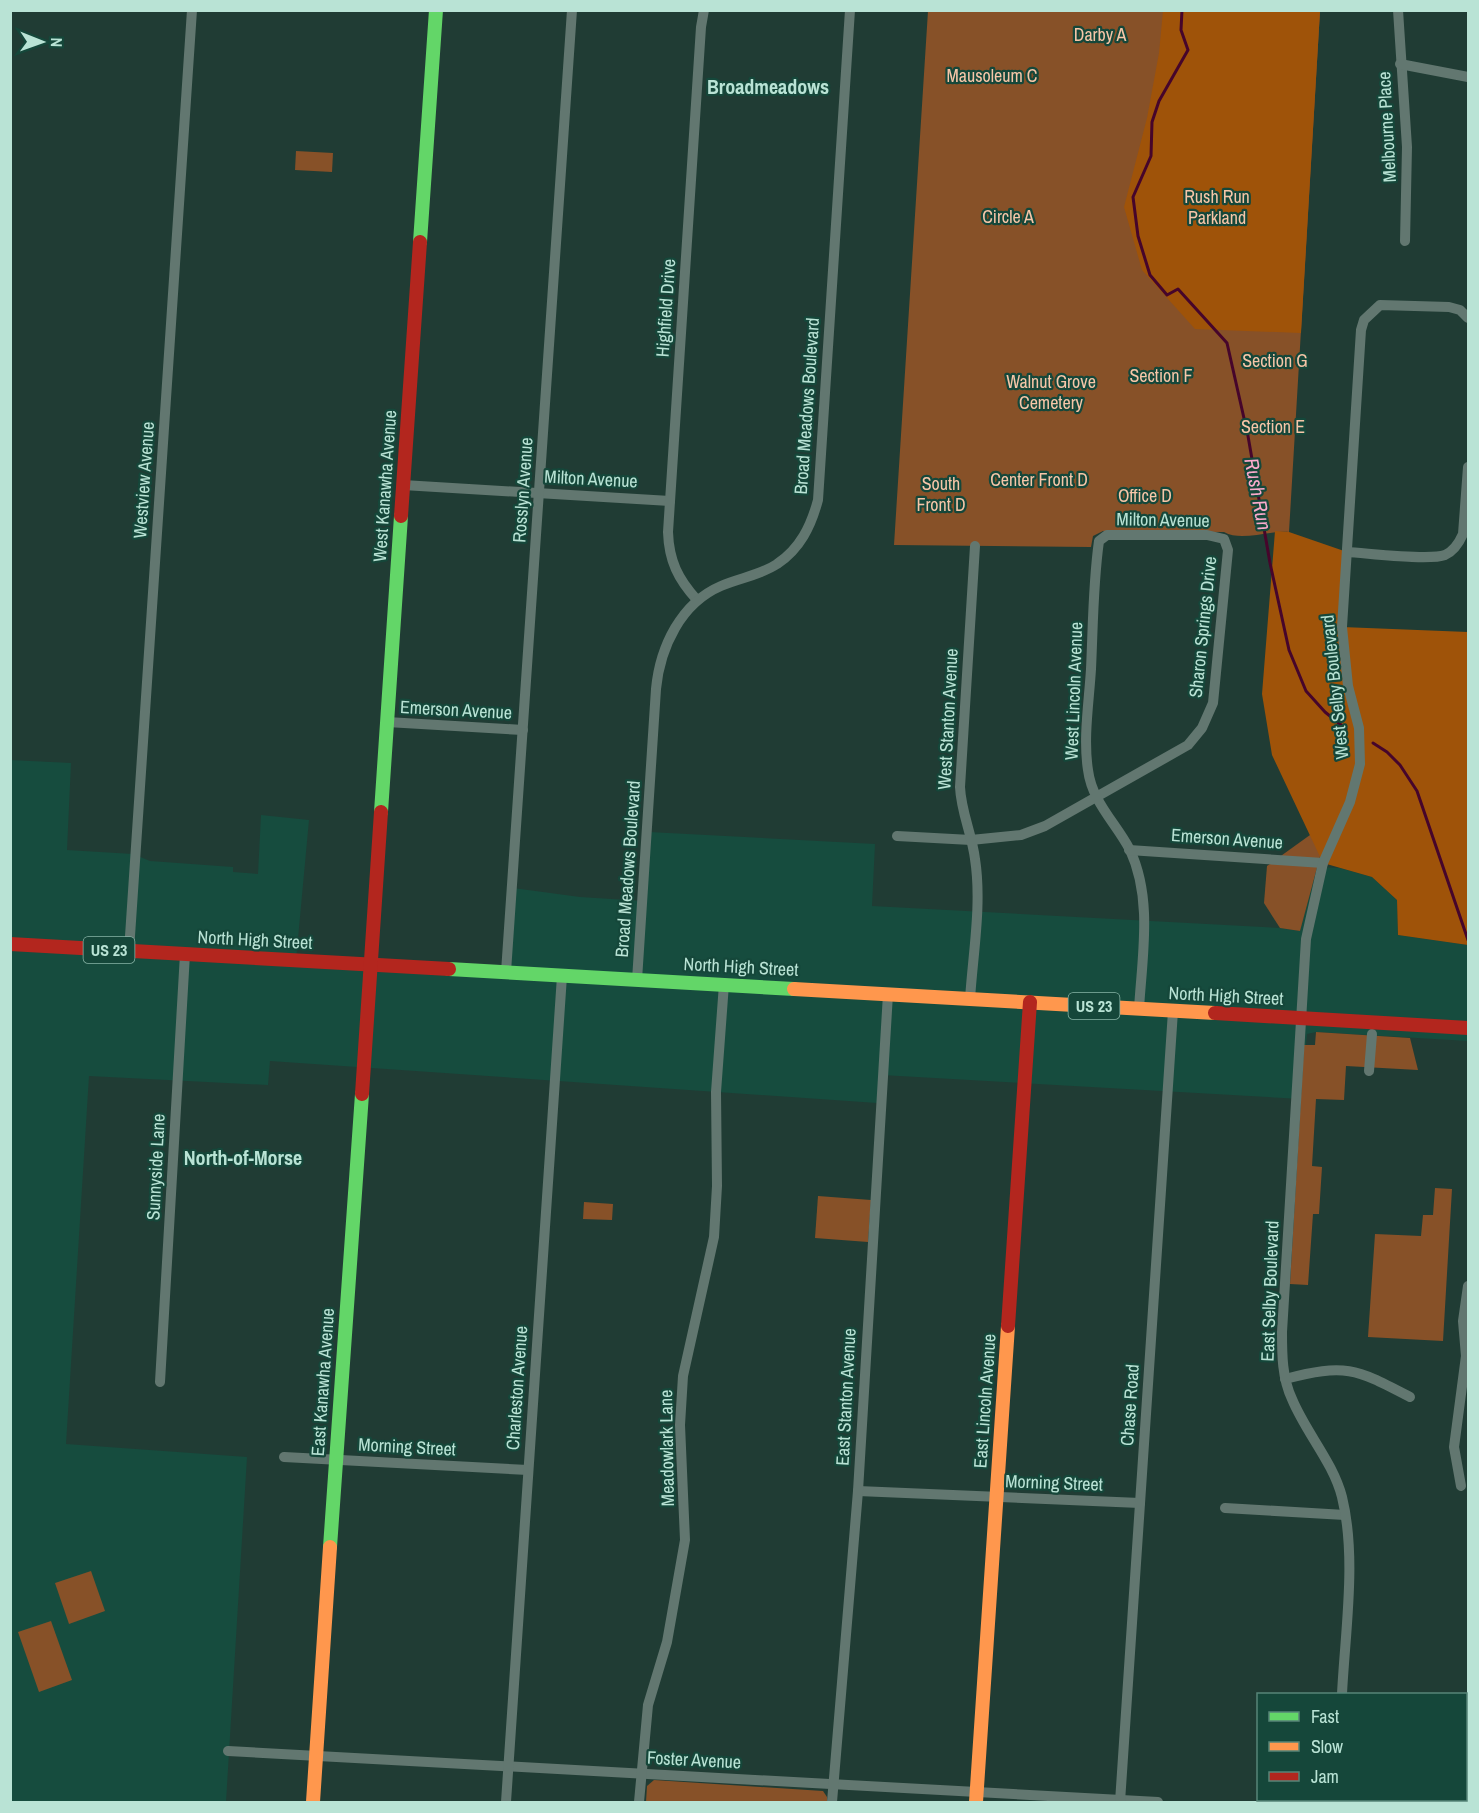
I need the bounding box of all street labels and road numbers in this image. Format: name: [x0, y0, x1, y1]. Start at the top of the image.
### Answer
street label: Melbourne Place: [1371, 71, 1402, 183]
street label: Highfield Drive: [650, 258, 681, 358]
street label: Broad Meadows Boulevard: [788, 317, 825, 495]
street label: West Kanawha Avenue: [367, 409, 402, 563]
street label: Westview Avenue: [127, 421, 160, 539]
street label: Rosslyn Avenue: [506, 436, 539, 544]
street label: Milton Avenue: [544, 464, 638, 493]
street label: Milton Avenue: [1116, 506, 1210, 533]
street label: Sharon Springs Drive: [1183, 555, 1222, 699]
street label: West Selby Boulevard: [1314, 614, 1355, 760]
street label: West Lincoln Avenue: [1059, 622, 1088, 760]
street label: West Stanton Avenue: [931, 648, 964, 790]
street label: Emerson Avenue: [399, 694, 513, 725]
street label: Broad Meadows Boulevard: [609, 780, 646, 958]
street label: Emerson Avenue: [1170, 822, 1284, 855]
street label: North High Street: [197, 924, 313, 955]
road number: US 23: [84, 937, 134, 963]
street label: North High Street: [683, 951, 799, 982]
street label: North High Street: [1168, 980, 1284, 1011]
road number: US 23: [1068, 993, 1120, 1019]
street label: Sunnyside Lane: [140, 1113, 171, 1221]
street label: East Selby Boulevard: [1255, 1220, 1284, 1362]
street label: East Kanawha Avenue: [305, 1307, 340, 1457]
street label: Charleston Avenue: [500, 1325, 533, 1451]
street label: East Stanton Avenue: [829, 1328, 862, 1466]
street label: East Lincoln Avenue: [967, 1333, 1002, 1469]
street label: Chase Road: [1114, 1363, 1145, 1447]
street label: Meadowlark Lane: [653, 1390, 680, 1506]
street label: Morning Street: [358, 1431, 456, 1462]
street label: Morning Street: [1005, 1468, 1103, 1497]
street label: Foster Avenue: [646, 1745, 742, 1774]

